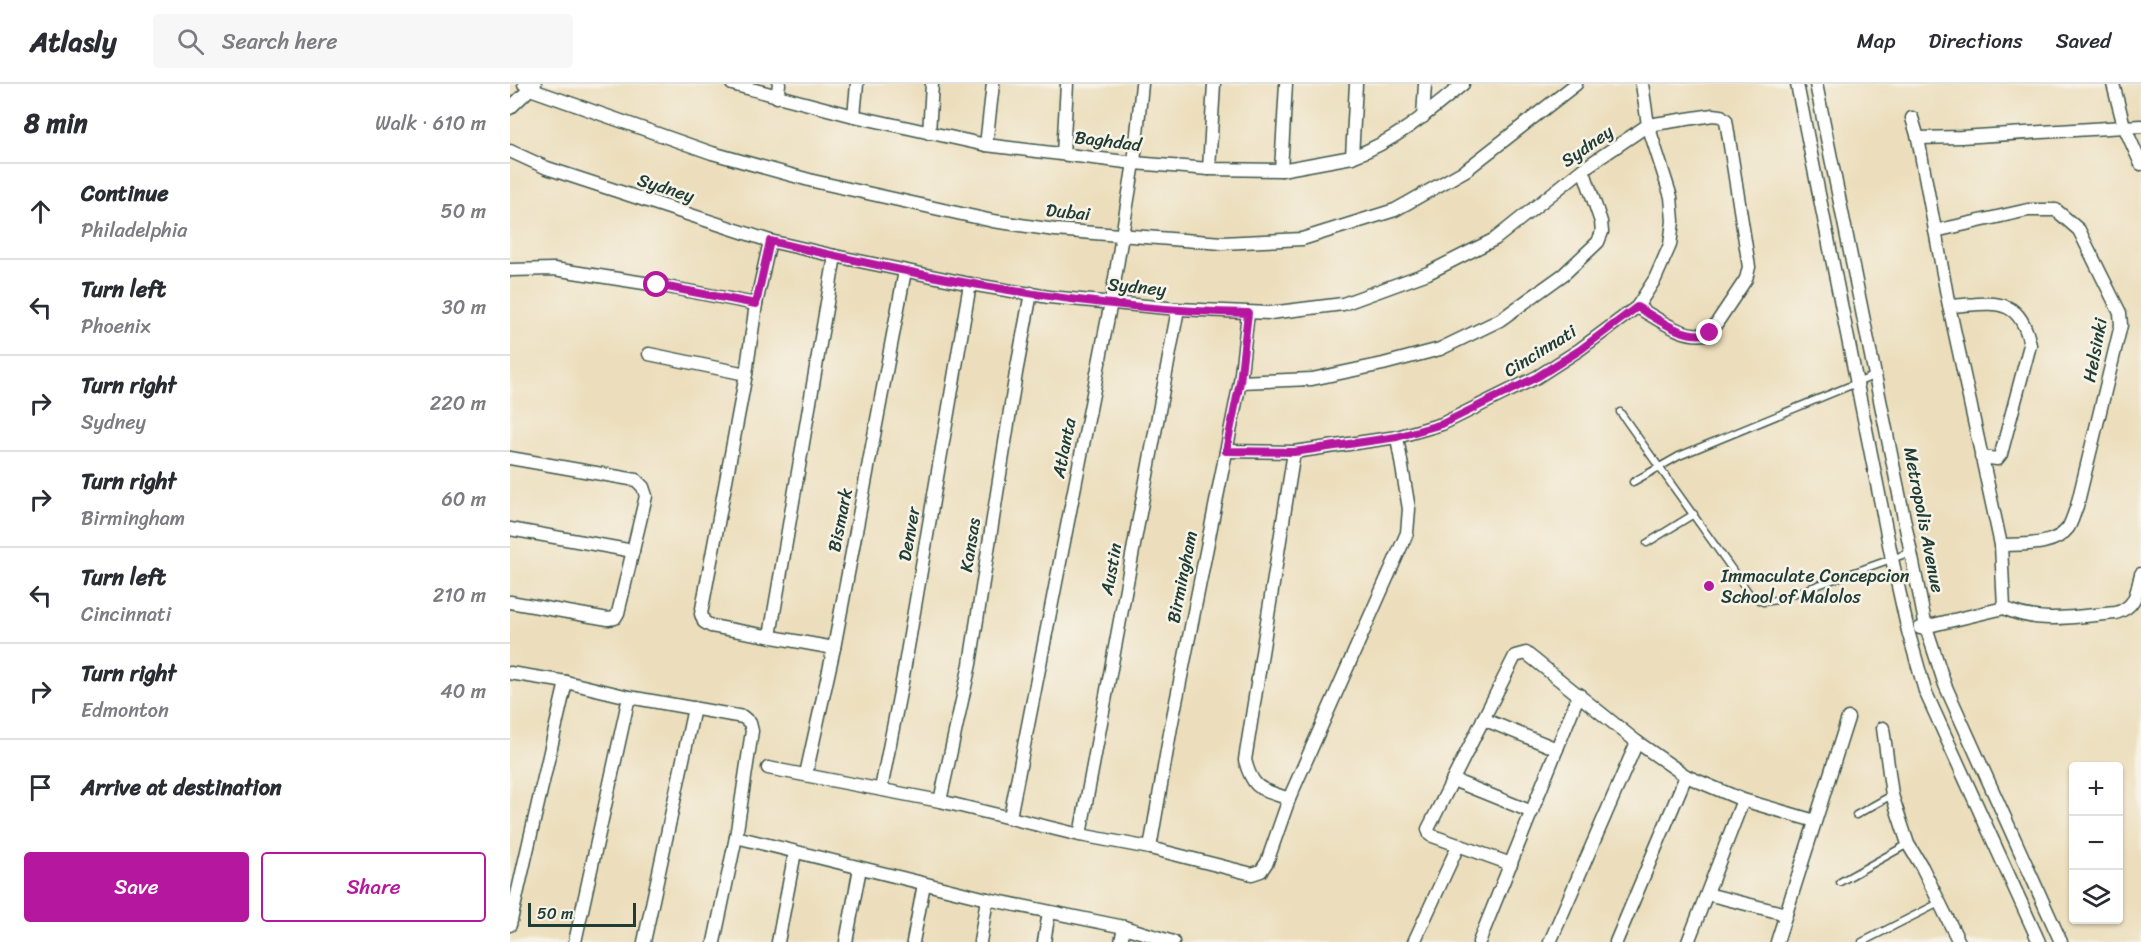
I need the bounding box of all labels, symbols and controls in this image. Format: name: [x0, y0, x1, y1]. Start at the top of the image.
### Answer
search box: [153, 14, 573, 68]
text: Atlasly: [30, 17, 117, 66]
text: Search here: [222, 22, 338, 61]
text: Map: [1857, 22, 1895, 60]
text: Directions: [1928, 22, 2023, 60]
text: Saved: [2056, 22, 2111, 60]
icon: search: [174, 25, 207, 58]
text: 8 min: [24, 100, 88, 146]
text: Walk · 610 m: [375, 106, 486, 141]
street label: Sydney: [1554, 116, 1621, 176]
street label: Baghdad: [1073, 121, 1145, 161]
street label: Sydney: [633, 164, 699, 212]
text: Continue: [81, 174, 169, 213]
text: 50 m: [441, 194, 486, 229]
street label: Dubai: [1044, 194, 1093, 230]
icon: ahead: [24, 195, 57, 228]
text: Philadelphia: [81, 213, 187, 248]
street label: Sydney: [1106, 268, 1168, 306]
text: Turn left: [81, 270, 166, 309]
route start: [643, 271, 669, 297]
text: 30 m: [442, 290, 486, 325]
icon: left: [24, 291, 57, 324]
text: Phoenix: [81, 309, 151, 344]
street label: Helsinki: [2073, 314, 2117, 385]
street label: Cincinnati: [1497, 315, 1584, 386]
route end: [1696, 319, 1722, 345]
text: Turn right: [81, 366, 176, 405]
text: 220 m: [430, 386, 486, 421]
icon: right: [24, 387, 57, 420]
text: Sydney: [81, 405, 146, 440]
street label: Atlanta: [1042, 414, 1086, 482]
street label: Metropolis Avenue: [1894, 444, 1954, 596]
text: Turn right: [81, 462, 176, 501]
text: 60 m: [441, 482, 486, 517]
icon: right: [24, 483, 57, 516]
street label: Bismark: [818, 485, 862, 555]
text: Birmingham: [81, 501, 185, 536]
street label: Denver: [888, 503, 930, 564]
street label: Kansas: [950, 515, 990, 574]
street label: Birmingham: [1157, 528, 1207, 626]
street label: Austin: [1090, 540, 1132, 599]
text: Turn left: [81, 558, 166, 597]
place label: Immaculate Concepcion School of Malolos: [1720, 560, 1910, 613]
text: 210 m: [433, 578, 486, 613]
icon: left: [24, 579, 57, 612]
marker: Immaculate Concepcion School of Malolos: [1702, 579, 1716, 593]
text: Cincinnati: [81, 597, 171, 632]
text: Turn right: [81, 654, 176, 693]
text: 40 m: [440, 674, 486, 709]
icon: right: [24, 675, 57, 708]
text: Edmonton: [81, 693, 169, 728]
map controls: [2069, 762, 2123, 924]
button: +: [2069, 762, 2123, 816]
text: Arrive at destination: [81, 768, 282, 807]
icon: arrive: [24, 771, 57, 804]
button: −: [2069, 816, 2123, 870]
button: Save: [24, 852, 249, 922]
button: Share: [261, 852, 486, 922]
button: layers: [2069, 870, 2123, 924]
text: 50 m: [537, 899, 573, 928]
scale bar: [528, 900, 636, 928]

